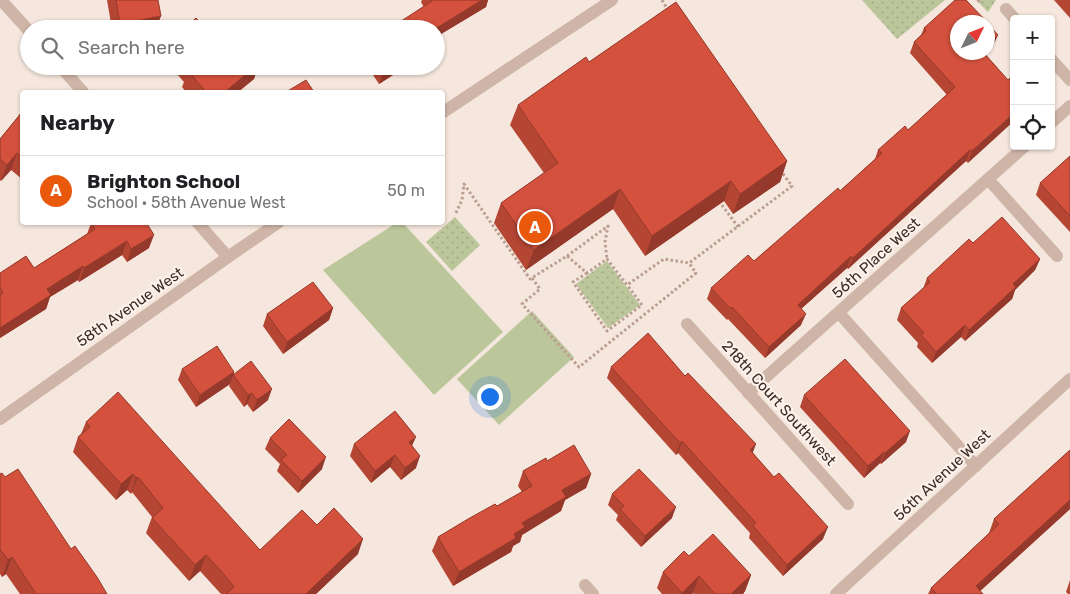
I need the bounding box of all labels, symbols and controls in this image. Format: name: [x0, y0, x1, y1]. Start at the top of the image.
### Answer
north arrow: [950, 15, 995, 60]
map controls: [1010, 15, 1055, 150]
button: +: [1010, 15, 1055, 60]
search box: [20, 20, 445, 75]
icon: search: [38, 34, 66, 62]
text: Search here: [78, 36, 185, 59]
button: −: [1010, 60, 1055, 105]
button: locate: [1010, 105, 1055, 150]
text: Nearby: [40, 110, 115, 135]
text: Brighton School: [87, 170, 240, 193]
text: A: [50, 181, 62, 200]
text: 50 m: [387, 181, 425, 200]
text: School · 58th Avenue West: [87, 193, 286, 212]
pin: A: [519, 208, 551, 246]
street label: 56th Place West: [828, 214, 924, 302]
street label: 58th Avenue West: [73, 263, 187, 351]
street label: 218th Court Southwest: [718, 337, 840, 469]
your location: [477, 384, 503, 410]
street label: 56th Avenue West: [890, 425, 994, 524]

